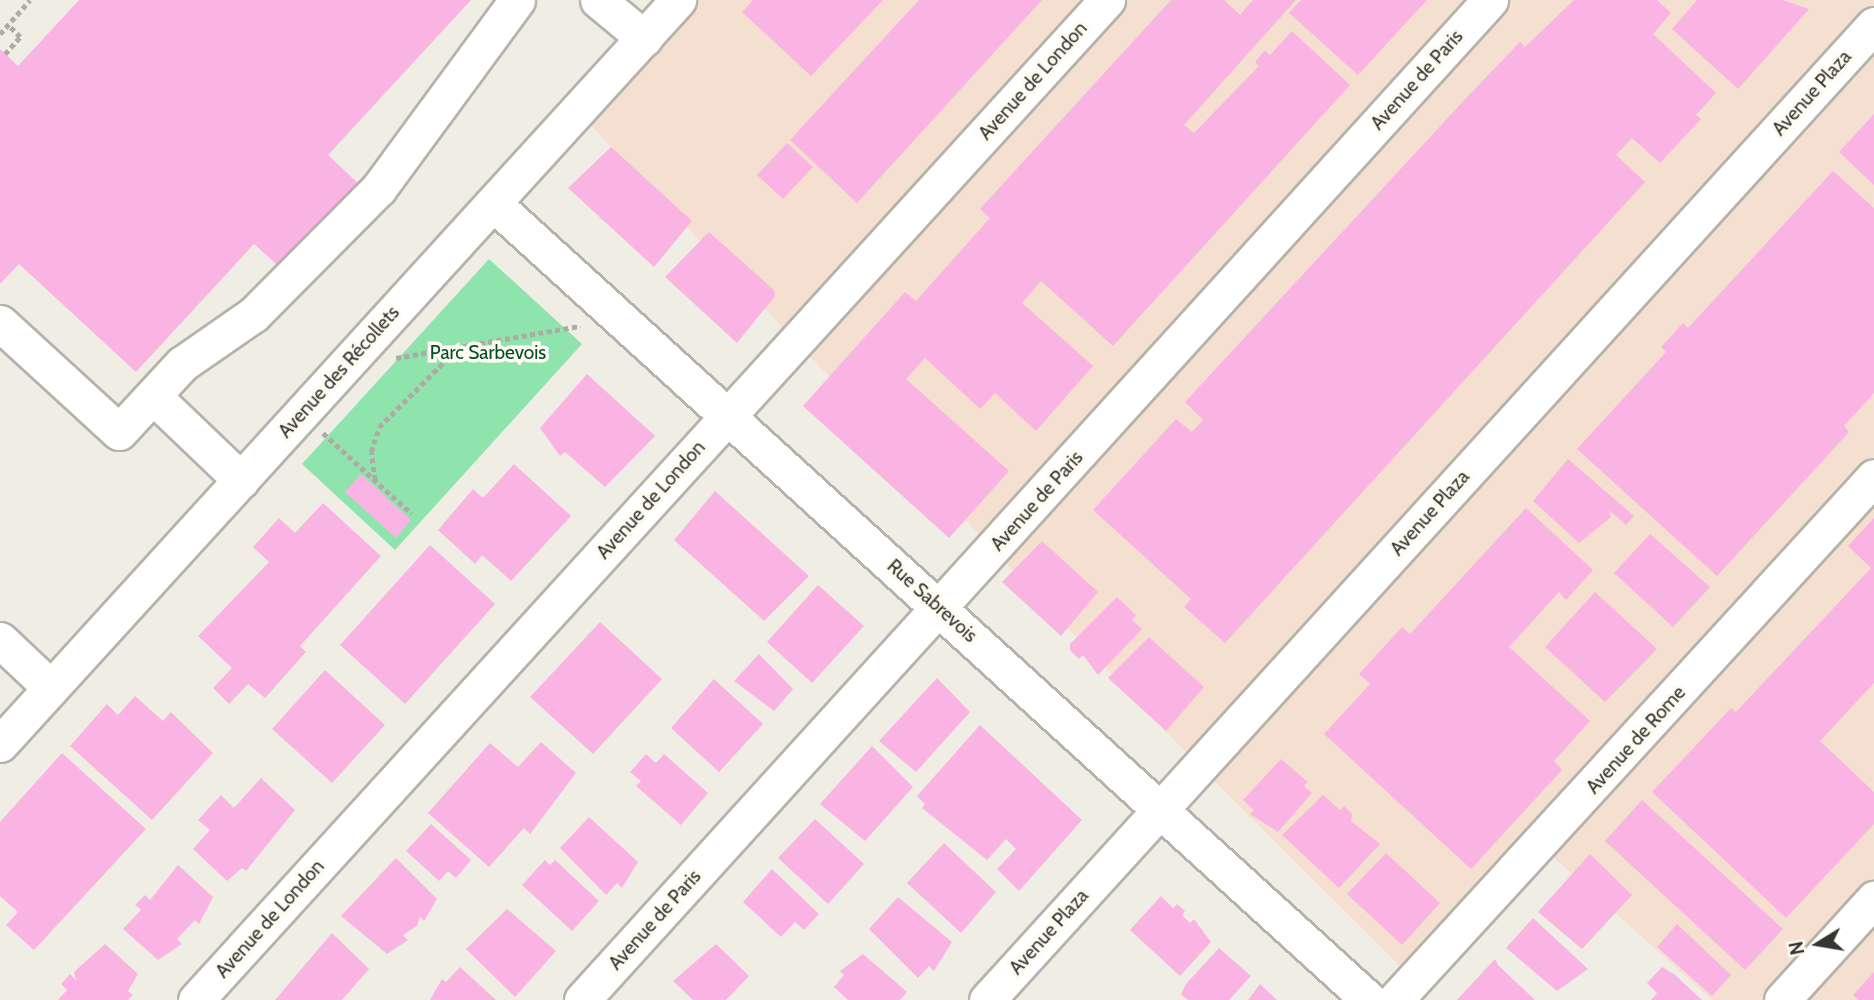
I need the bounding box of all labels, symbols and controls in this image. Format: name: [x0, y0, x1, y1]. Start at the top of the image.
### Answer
street label: Avenue de London: [974, 17, 1092, 145]
street label: Avenue de Paris: [1366, 25, 1468, 135]
street label: Avenue Plaza: [1768, 46, 1856, 140]
street label: Avenue des Récollets: [274, 301, 404, 443]
park label: Parc Sarbevois: [430, 342, 546, 364]
street label: Avenue de London: [592, 436, 710, 564]
street label: Avenue de Paris: [986, 446, 1088, 556]
street label: Avenue Plaza: [1386, 466, 1474, 560]
street label: Rue Sabrevois: [882, 555, 982, 647]
street label: Avenue de Rome: [1582, 681, 1690, 799]
street label: Avenue de London: [211, 855, 329, 983]
street label: Avenue de Paris: [604, 865, 706, 975]
street label: Avenue Plaza: [1005, 885, 1093, 979]
north arrow: [1783, 909, 1853, 979]
text: N: [1784, 939, 1809, 957]

